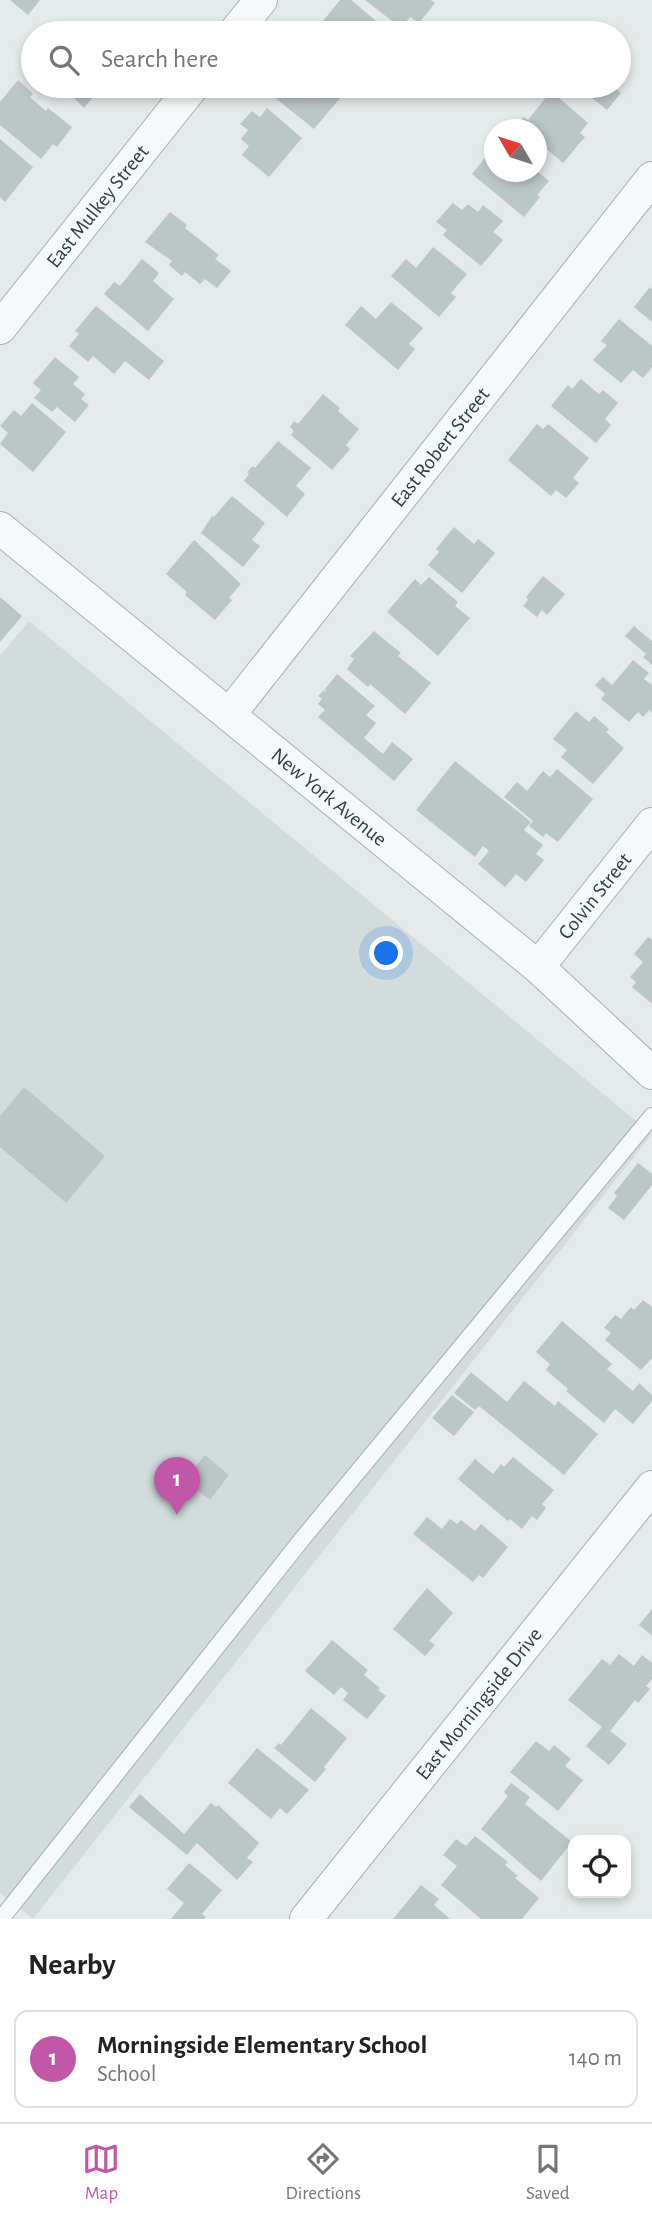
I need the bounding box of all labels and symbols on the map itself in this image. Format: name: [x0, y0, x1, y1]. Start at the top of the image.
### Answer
north arrow: [484, 119, 547, 182]
street label: East Mulkey Street: [43, 141, 153, 272]
street label: East Robert Street: [387, 384, 494, 511]
street label: New York Avenue: [267, 744, 391, 850]
street label: Colvin Street: [555, 849, 636, 943]
your location: [369, 936, 403, 970]
pin: 1: [154, 1457, 200, 1515]
street label: East Morningside Drive: [412, 1624, 546, 1784]

